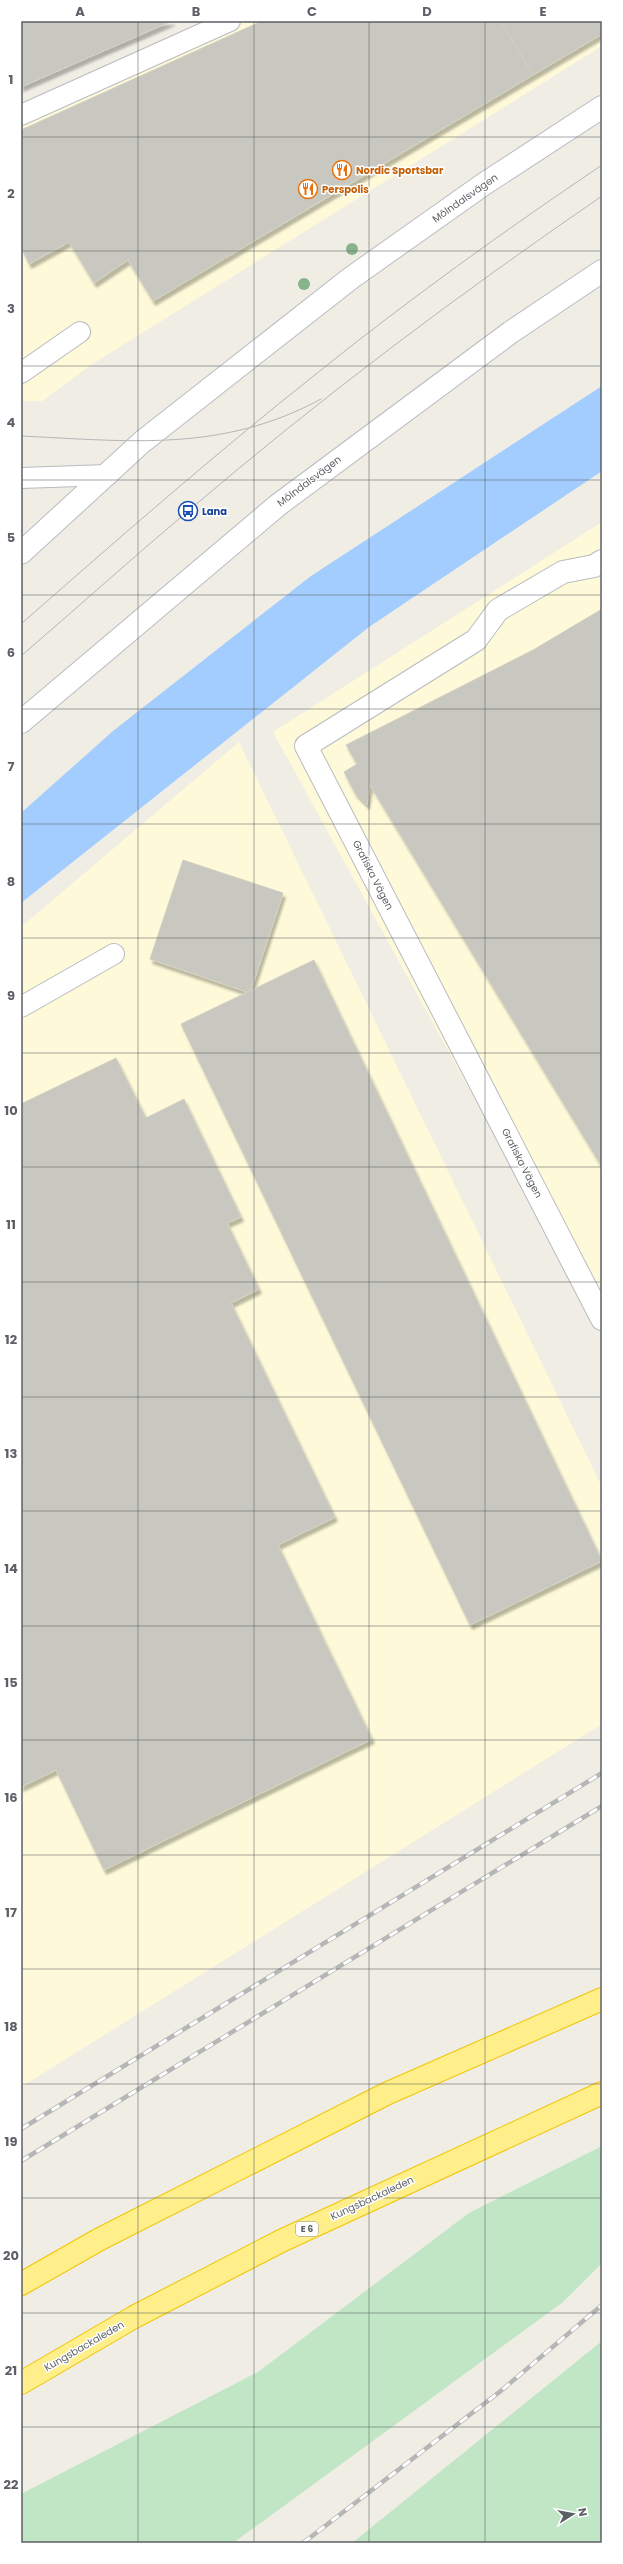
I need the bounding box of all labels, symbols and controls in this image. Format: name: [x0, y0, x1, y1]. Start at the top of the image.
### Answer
text: A: [75, 2, 85, 21]
text: B: [192, 2, 201, 21]
text: C: [307, 2, 317, 21]
text: D: [422, 2, 432, 21]
text: E: [539, 2, 547, 21]
text: 1: [9, 70, 13, 89]
restaurant icon: Nordic Sportsbar: [331, 159, 353, 181]
place label: Nordic Sportsbar: [356, 163, 444, 178]
street label: Mölndalsvägen: [429, 170, 501, 226]
restaurant icon: Perspolis: [297, 178, 319, 200]
place label: Perspolis: [322, 182, 369, 197]
text: 2: [7, 184, 15, 203]
text: 3: [7, 299, 15, 318]
text: 4: [7, 413, 16, 432]
street label: Mölndalsvägen: [274, 452, 344, 510]
bus stop icon: Lana: [177, 500, 199, 522]
place label: Lana: [202, 504, 227, 519]
text: 5: [7, 528, 15, 547]
text: 6: [7, 643, 15, 662]
text: 7: [8, 757, 15, 776]
street label: Grafiska Vägen: [349, 837, 397, 913]
text: 8: [7, 872, 15, 891]
text: 9: [7, 986, 15, 1005]
text: 10: [4, 1101, 18, 1120]
street label: Grafiska Vägen: [498, 1125, 546, 1201]
text: 11: [6, 1215, 16, 1234]
text: 12: [5, 1330, 18, 1349]
text: 13: [5, 1444, 18, 1463]
text: 14: [4, 1559, 18, 1578]
text: 15: [4, 1673, 18, 1692]
text: 16: [4, 1788, 18, 1807]
text: 17: [5, 1903, 17, 1922]
text: 18: [4, 2017, 18, 2036]
text: 19: [5, 2132, 17, 2151]
street label: Kungsbackaleden: [328, 2172, 416, 2224]
road number: E 6: [296, 2222, 318, 2236]
text: 20: [3, 2246, 19, 2265]
street label: Kungsbackaleden: [41, 2317, 127, 2375]
text: 21: [5, 2361, 17, 2380]
text: 22: [4, 2475, 19, 2494]
north arrow: [553, 2494, 593, 2534]
text: N: [574, 2507, 591, 2518]

